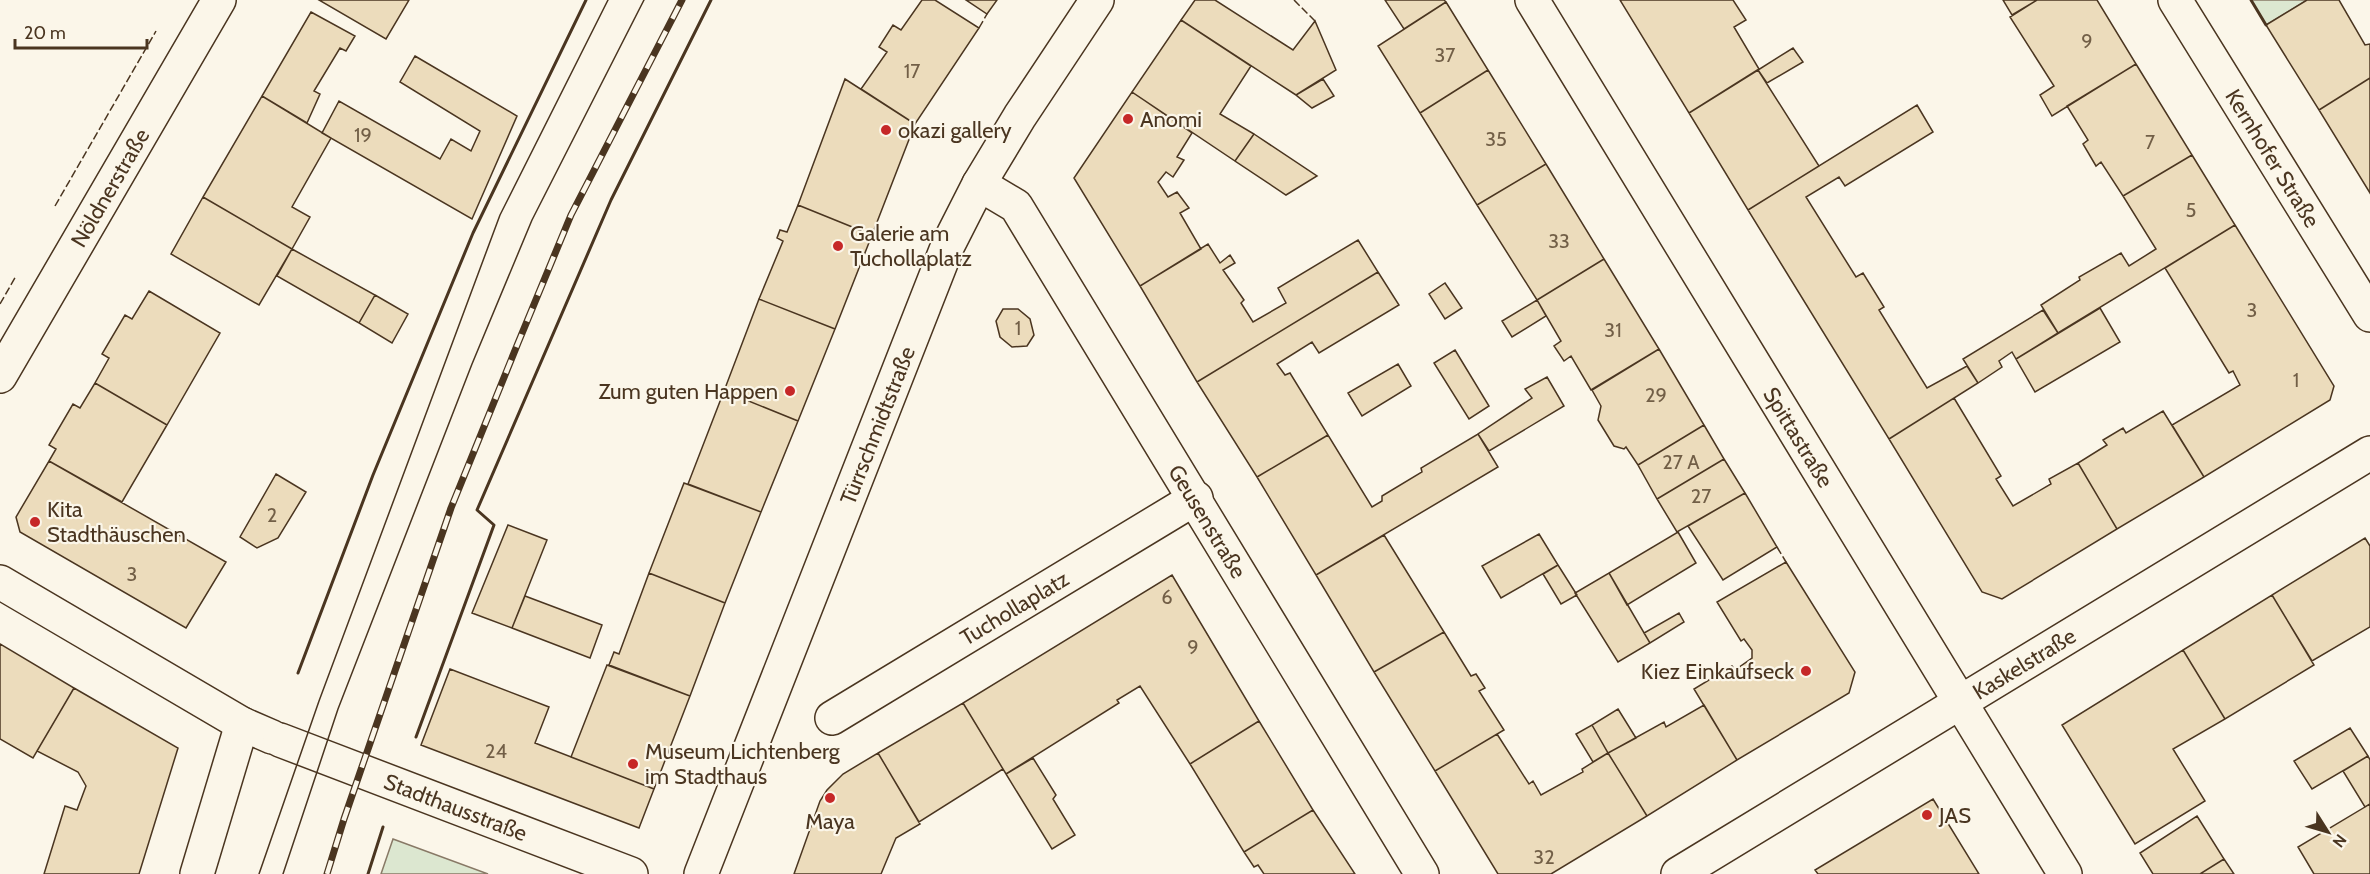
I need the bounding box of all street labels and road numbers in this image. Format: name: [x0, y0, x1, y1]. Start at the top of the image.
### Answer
street label: Kernhofer Straße: [2220, 84, 2325, 233]
street label: Nöldnerstraße: [65, 124, 155, 252]
street label: Türrschmidtstraße: [834, 343, 921, 509]
street label: Spittastraße: [1757, 382, 1839, 493]
street label: Geusenstraße: [1162, 460, 1252, 583]
street label: Tuchollaplatz: [955, 565, 1074, 651]
street label: Kaskelstraße: [1968, 622, 2081, 706]
street label: Stadthausstraße: [380, 768, 531, 847]

